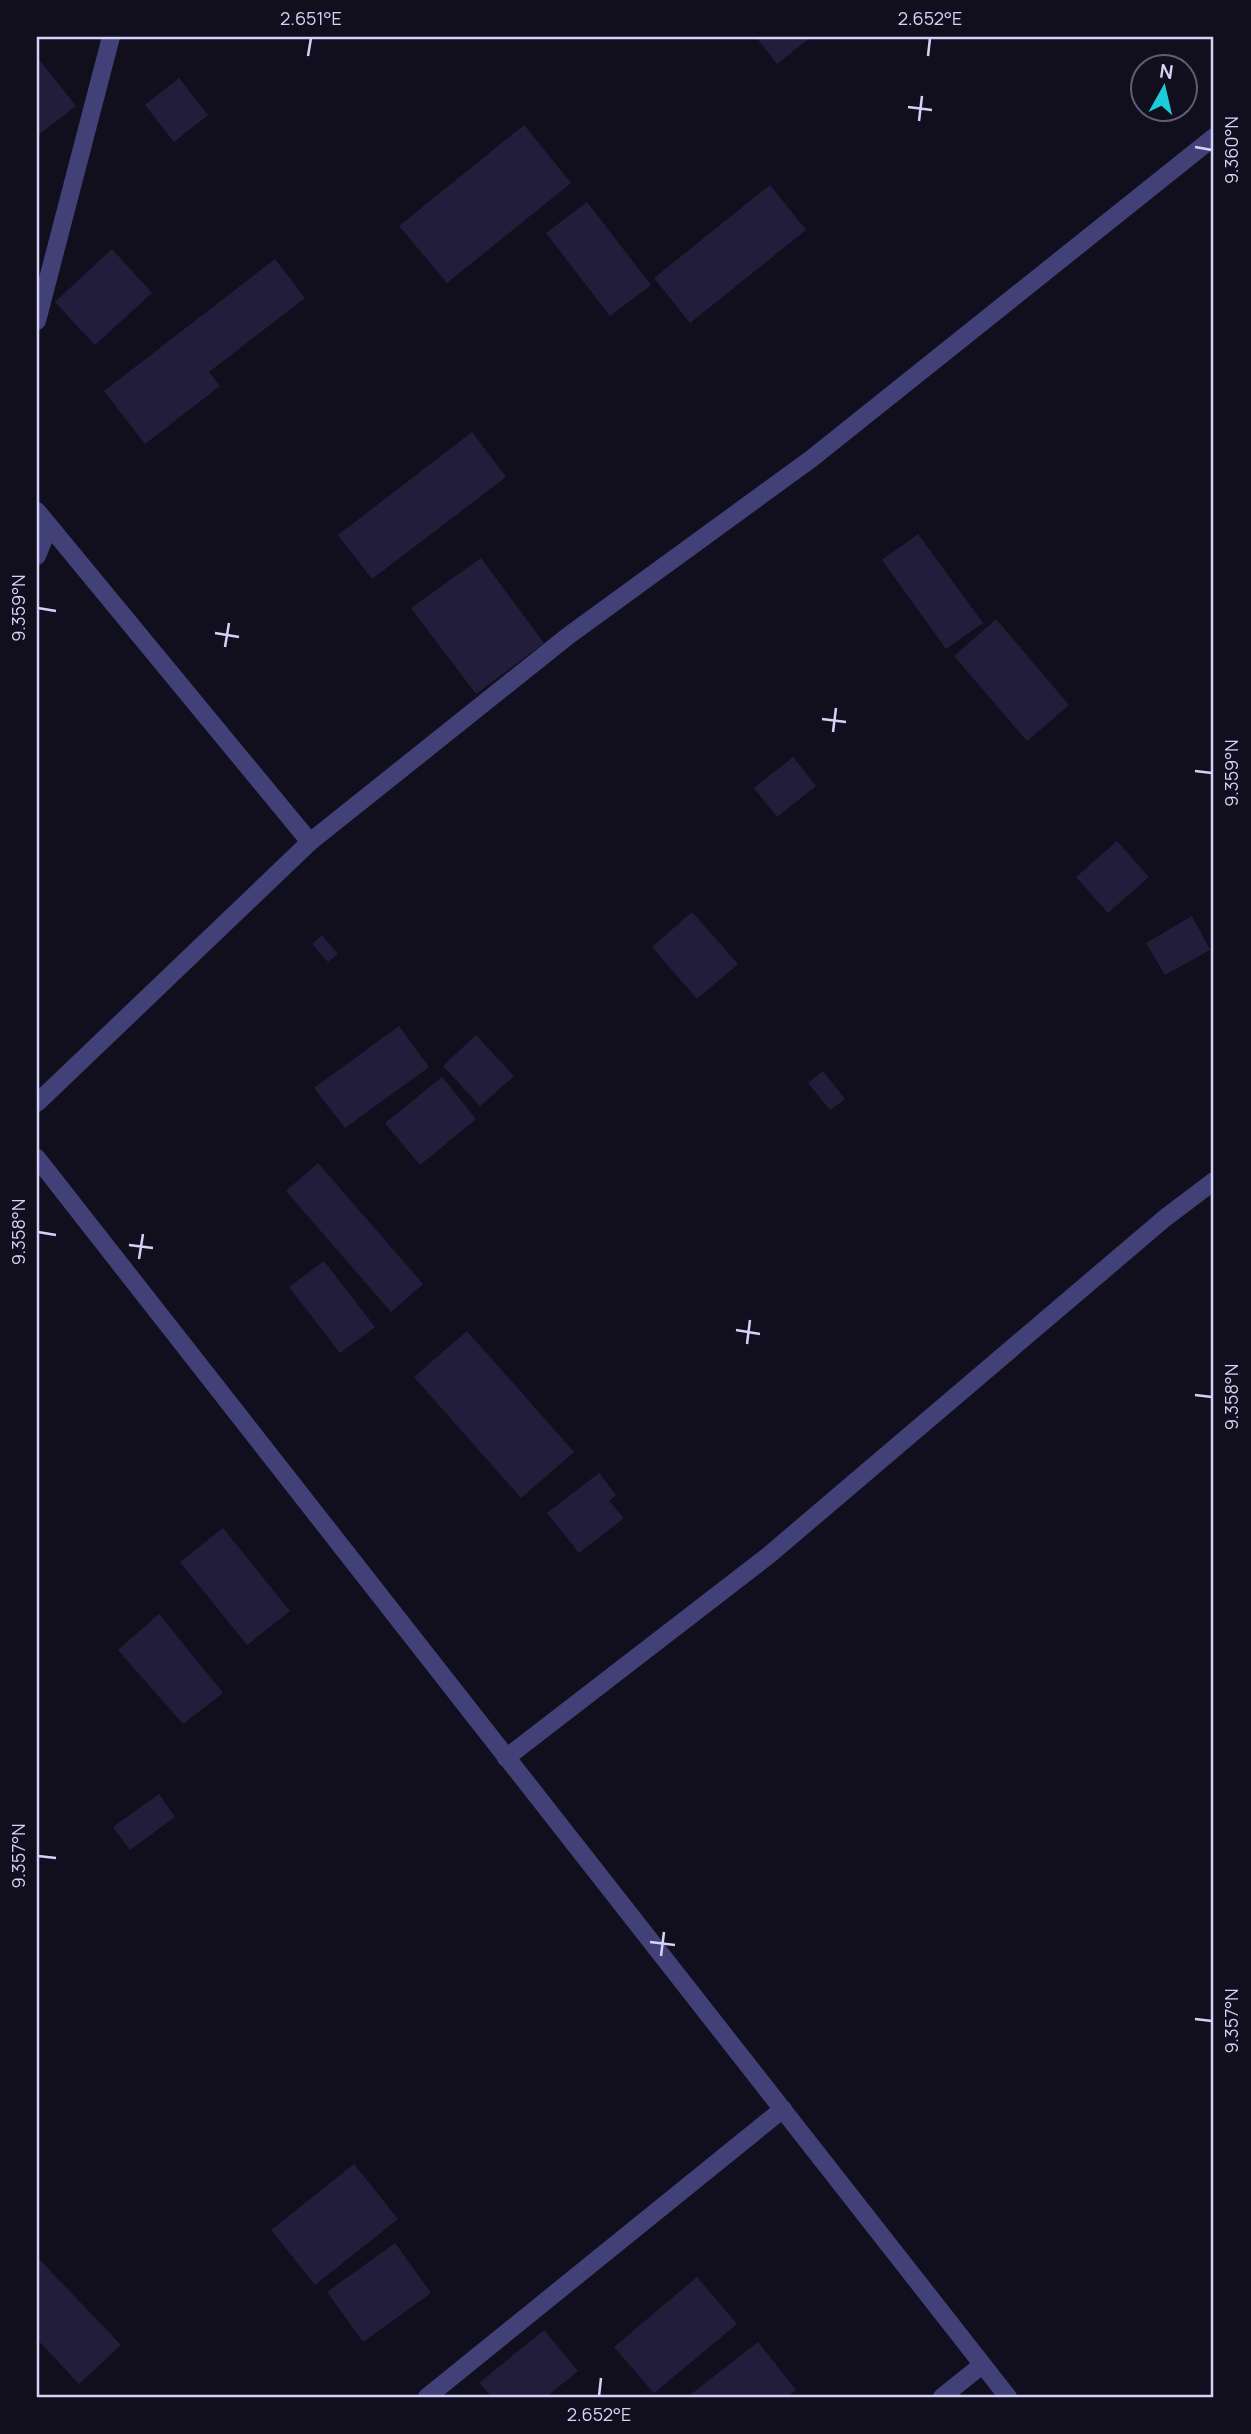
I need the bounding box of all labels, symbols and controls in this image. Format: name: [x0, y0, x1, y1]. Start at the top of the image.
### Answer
text: 2.651°E: [280, 6, 342, 30]
text: 2.652°E: [898, 6, 962, 30]
north arrow: [1128, 52, 1198, 122]
text: N: [1158, 57, 1175, 85]
text: 9.360°N: [1219, 116, 1243, 184]
text: 9.359°N: [6, 574, 30, 642]
text: 9.359°N: [1219, 739, 1243, 807]
text: 9.358°N: [6, 1199, 30, 1265]
text: 9.358°N: [1219, 1364, 1243, 1430]
text: 9.357°N: [6, 1823, 30, 1889]
text: 9.357°N: [1219, 1988, 1243, 2054]
text: 2.652°E: [567, 2402, 631, 2426]

